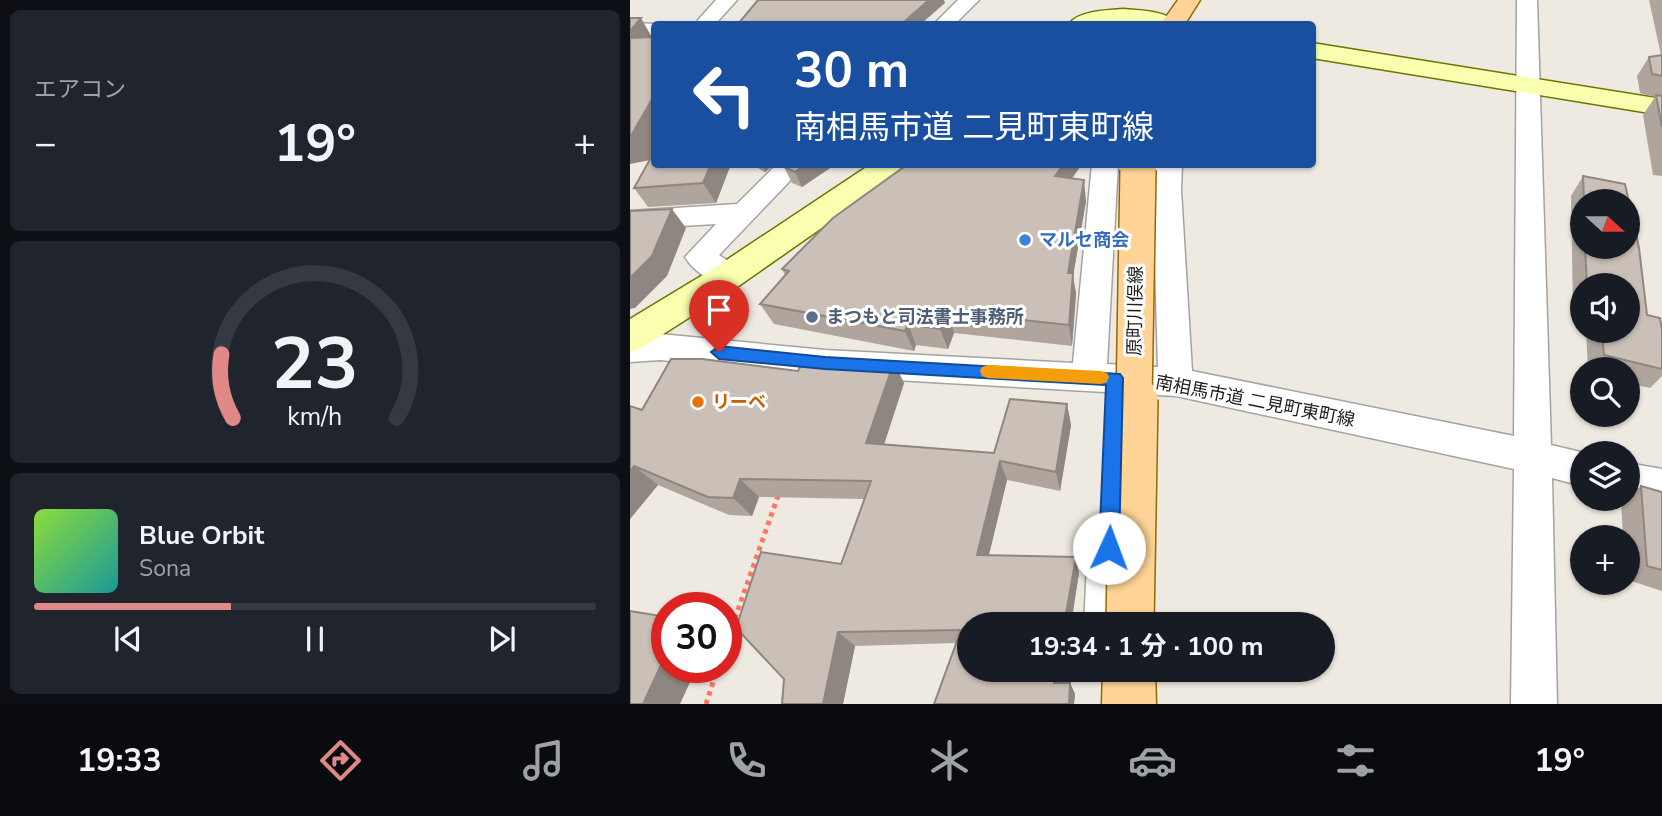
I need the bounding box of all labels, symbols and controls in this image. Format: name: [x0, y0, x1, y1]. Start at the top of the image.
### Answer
text: 30 m: [794, 37, 909, 104]
icon: left: [679, 49, 770, 140]
text: エアコン: [34, 74, 126, 105]
text: 南相馬市道 二見町東町線: [794, 106, 1154, 149]
text: 19°: [274, 108, 356, 179]
text: −: [34, 118, 57, 169]
text: +: [573, 118, 596, 169]
north arrow: [1570, 189, 1640, 259]
map controls: [1570, 189, 1640, 595]
place label: マルセ商会: [1039, 228, 1129, 252]
marker: マルセ商会: [1017, 232, 1033, 248]
street label: 原町川俣線: [1122, 266, 1148, 356]
button: sound: [1570, 273, 1640, 343]
pin: [689, 280, 749, 352]
icon: arrive: [700, 291, 738, 329]
place label: まつもと司法書士事務所: [826, 305, 1024, 329]
marker: まつもと司法書士事務所: [804, 309, 820, 325]
text: 23: [271, 314, 359, 414]
button: search: [1570, 357, 1640, 427]
street label: 南相馬市道 二見町東町線: [1153, 370, 1357, 432]
place label: リーベ: [712, 390, 766, 414]
marker: リーベ: [690, 394, 706, 410]
text: km/h: [287, 400, 343, 434]
button: layers: [1570, 441, 1640, 511]
position arrow: [1072, 511, 1146, 585]
text: Blue Orbit: [139, 518, 264, 553]
button: +: [1570, 525, 1640, 595]
text: Sona: [139, 553, 191, 584]
speed limit sign: 30: [651, 592, 742, 683]
icon: previous: [109, 620, 147, 658]
icon: pause: [296, 620, 334, 658]
icon: next: [483, 620, 521, 658]
text: 19:34 · 1 分 · 100 m: [1028, 629, 1264, 664]
icon: directions: [316, 736, 365, 785]
icon: music: [519, 736, 568, 785]
icon: phone: [722, 736, 771, 785]
icon: climate: [925, 736, 974, 785]
icon: car: [1128, 736, 1177, 785]
icon: filters: [1331, 736, 1380, 785]
text: 19:33: [77, 739, 162, 782]
text: 19°: [1534, 739, 1585, 782]

